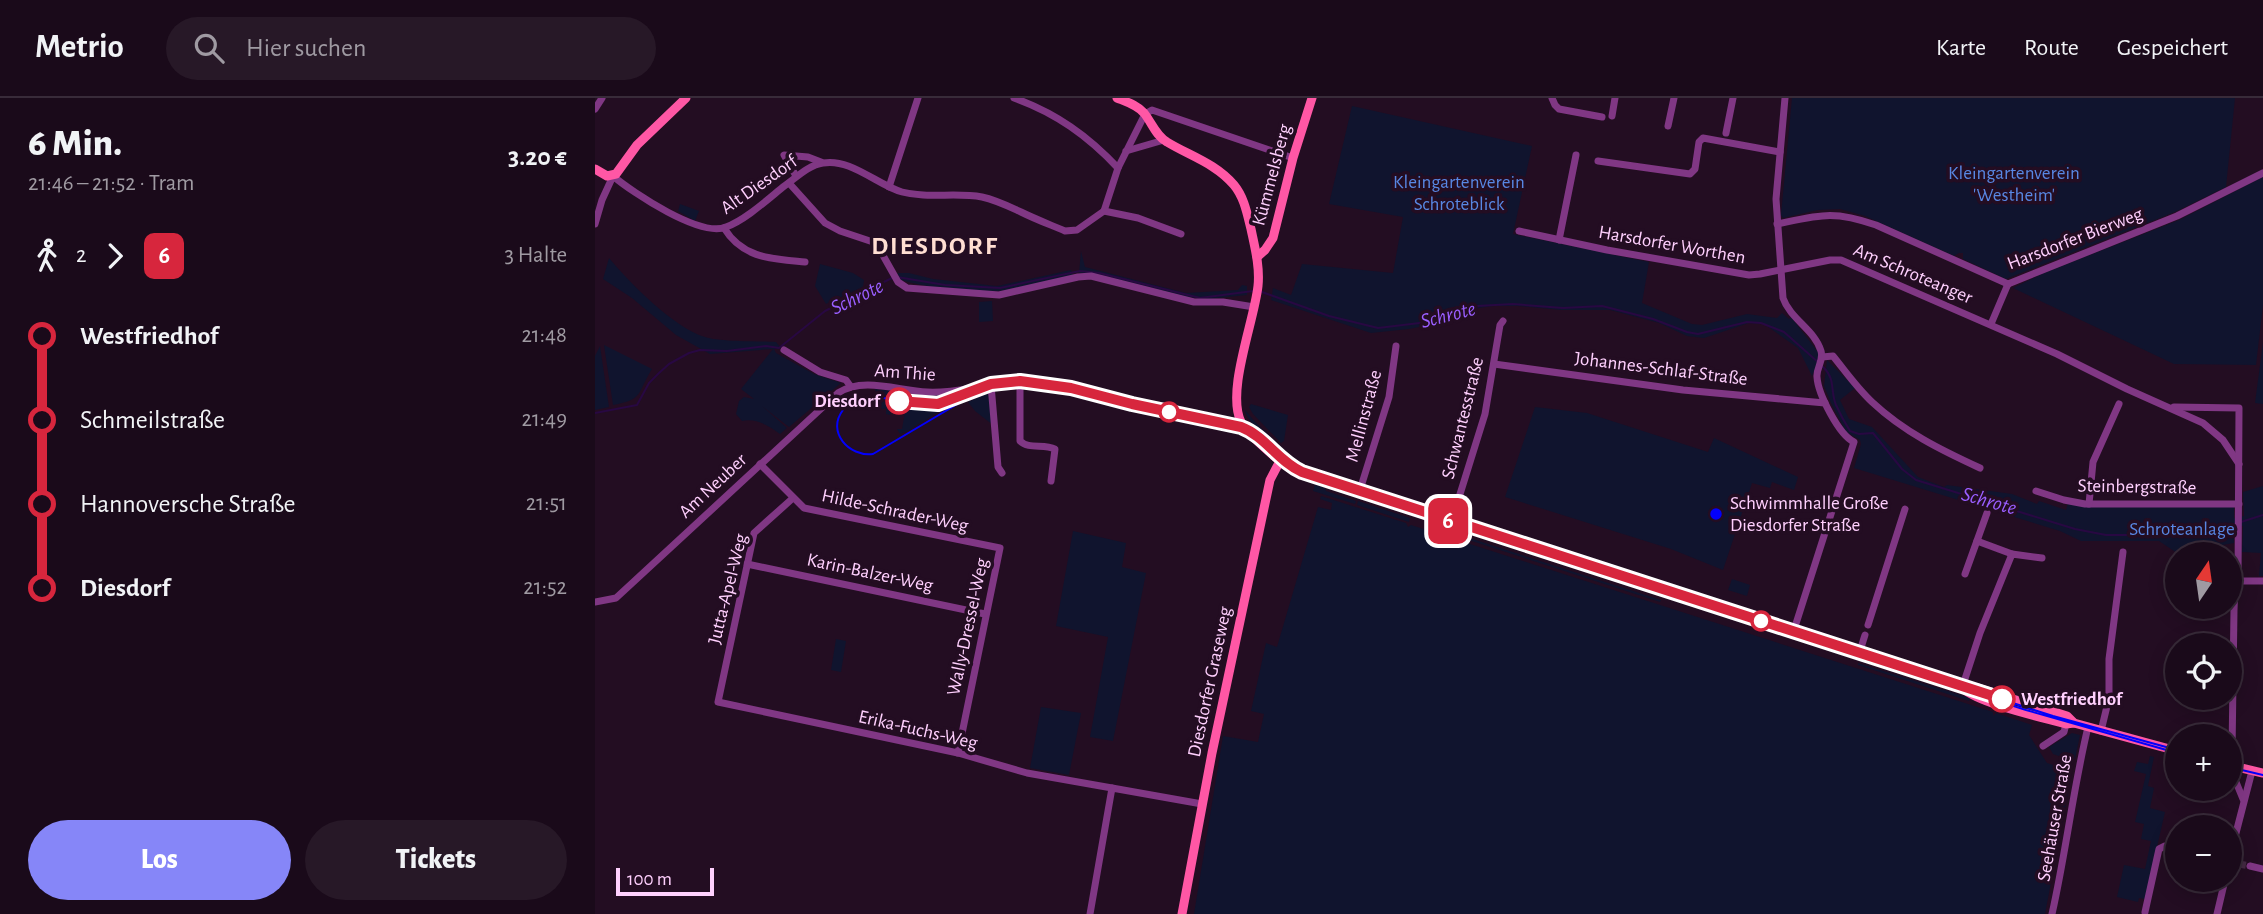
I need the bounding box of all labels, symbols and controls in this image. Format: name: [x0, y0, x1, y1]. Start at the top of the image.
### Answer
search box: [166, 17, 656, 80]
icon: search: [190, 29, 228, 67]
text: Metrio: [35, 31, 124, 64]
text: Hier suchen: [246, 35, 366, 61]
text: Karte: [1936, 36, 1986, 60]
text: Route: [2024, 36, 2079, 60]
text: Gespeichert: [2117, 36, 2228, 60]
street label: Kümmelsberg: [1249, 122, 1295, 228]
text: 6 Min.: [28, 125, 122, 163]
text: 3.20 €: [508, 144, 567, 170]
street label: Alt Diesdorf: [717, 151, 802, 218]
park label: Kleingartenverein 'Westheim': [1948, 164, 2080, 205]
text: 21:46 – 21:52 · Tram: [28, 172, 194, 195]
park label: Kleingartenverein Schroteblick: [1393, 173, 1525, 214]
street label: Harsdorfer Bierweg: [2005, 204, 2146, 274]
street label: Harsdorfer Worthen: [1597, 223, 1747, 267]
district label: DIESDORF: [871, 233, 999, 259]
icon: walk: [28, 237, 66, 275]
icon: forward: [96, 237, 134, 275]
street label: Am Schroteanger: [1851, 240, 1975, 308]
text: 2: [76, 244, 86, 267]
text: 6: [158, 244, 170, 268]
text: 3 Halte: [505, 244, 567, 267]
water label: Schrote: [827, 275, 887, 319]
water label: Schrote: [1418, 298, 1478, 332]
text: Westfriedhof: [80, 323, 218, 349]
text: 21:48: [521, 324, 567, 347]
street label: Johannes-Schlaf-Straße: [1573, 349, 1749, 389]
street label: Schwantesstraße: [1439, 355, 1487, 481]
street label: Am Thie: [874, 361, 936, 385]
street label: Mellinstraße: [1343, 368, 1385, 464]
marker: Diesdorf: [886, 388, 912, 414]
place label: Diesdorf: [814, 392, 882, 411]
unlabelled marker: [1159, 402, 1179, 422]
text: Schmeilstraße: [80, 407, 225, 433]
text: 21:49: [521, 408, 567, 431]
street label: Am Neuber: [675, 450, 751, 522]
street label: Steinbergstraße: [2077, 476, 2197, 498]
water label: Schrote: [1959, 483, 2019, 519]
street label: Hilde-Schrader-Weg: [820, 486, 971, 536]
text: Hannoversche Straße: [80, 491, 296, 517]
text: 21:51: [526, 492, 567, 515]
place label: Schwimmhalle Große Diesdorfer Straße: [1730, 494, 1889, 535]
line badge: 6: [1425, 498, 1471, 544]
marker: Schwimmhalle Große Diesdorfer Straße: [1708, 506, 1724, 522]
text: 6: [1442, 509, 1454, 533]
park label: Schroteanlage: [2129, 520, 2235, 539]
street label: Jutta-Apel-Weg: [705, 531, 751, 646]
north arrow: [2165, 542, 2242, 620]
map controls: [2165, 542, 2242, 892]
street label: Karin-Balzer-Weg: [805, 550, 935, 596]
street label: Wally-Dressel-Weg: [944, 556, 992, 697]
text: Diesdorf: [80, 575, 170, 601]
text: 21:52: [523, 576, 567, 599]
street label: Diesdorfer Graseweg: [1185, 604, 1235, 759]
unlabelled marker: [1751, 611, 1771, 631]
button: locate: [2165, 633, 2242, 710]
marker: Westfriedhof: [1989, 686, 2015, 712]
place label: Westfriedhof: [2021, 690, 2124, 709]
street label: Erika-Fuchs-Weg: [857, 707, 980, 753]
button: +: [2165, 724, 2242, 801]
street label: Seehäuser Straße: [2034, 753, 2076, 883]
button: −: [2165, 815, 2242, 892]
button: Los: [28, 820, 291, 900]
button: Tickets: [305, 820, 567, 900]
scale bar: [616, 865, 714, 897]
text: 100 m: [627, 870, 672, 889]

